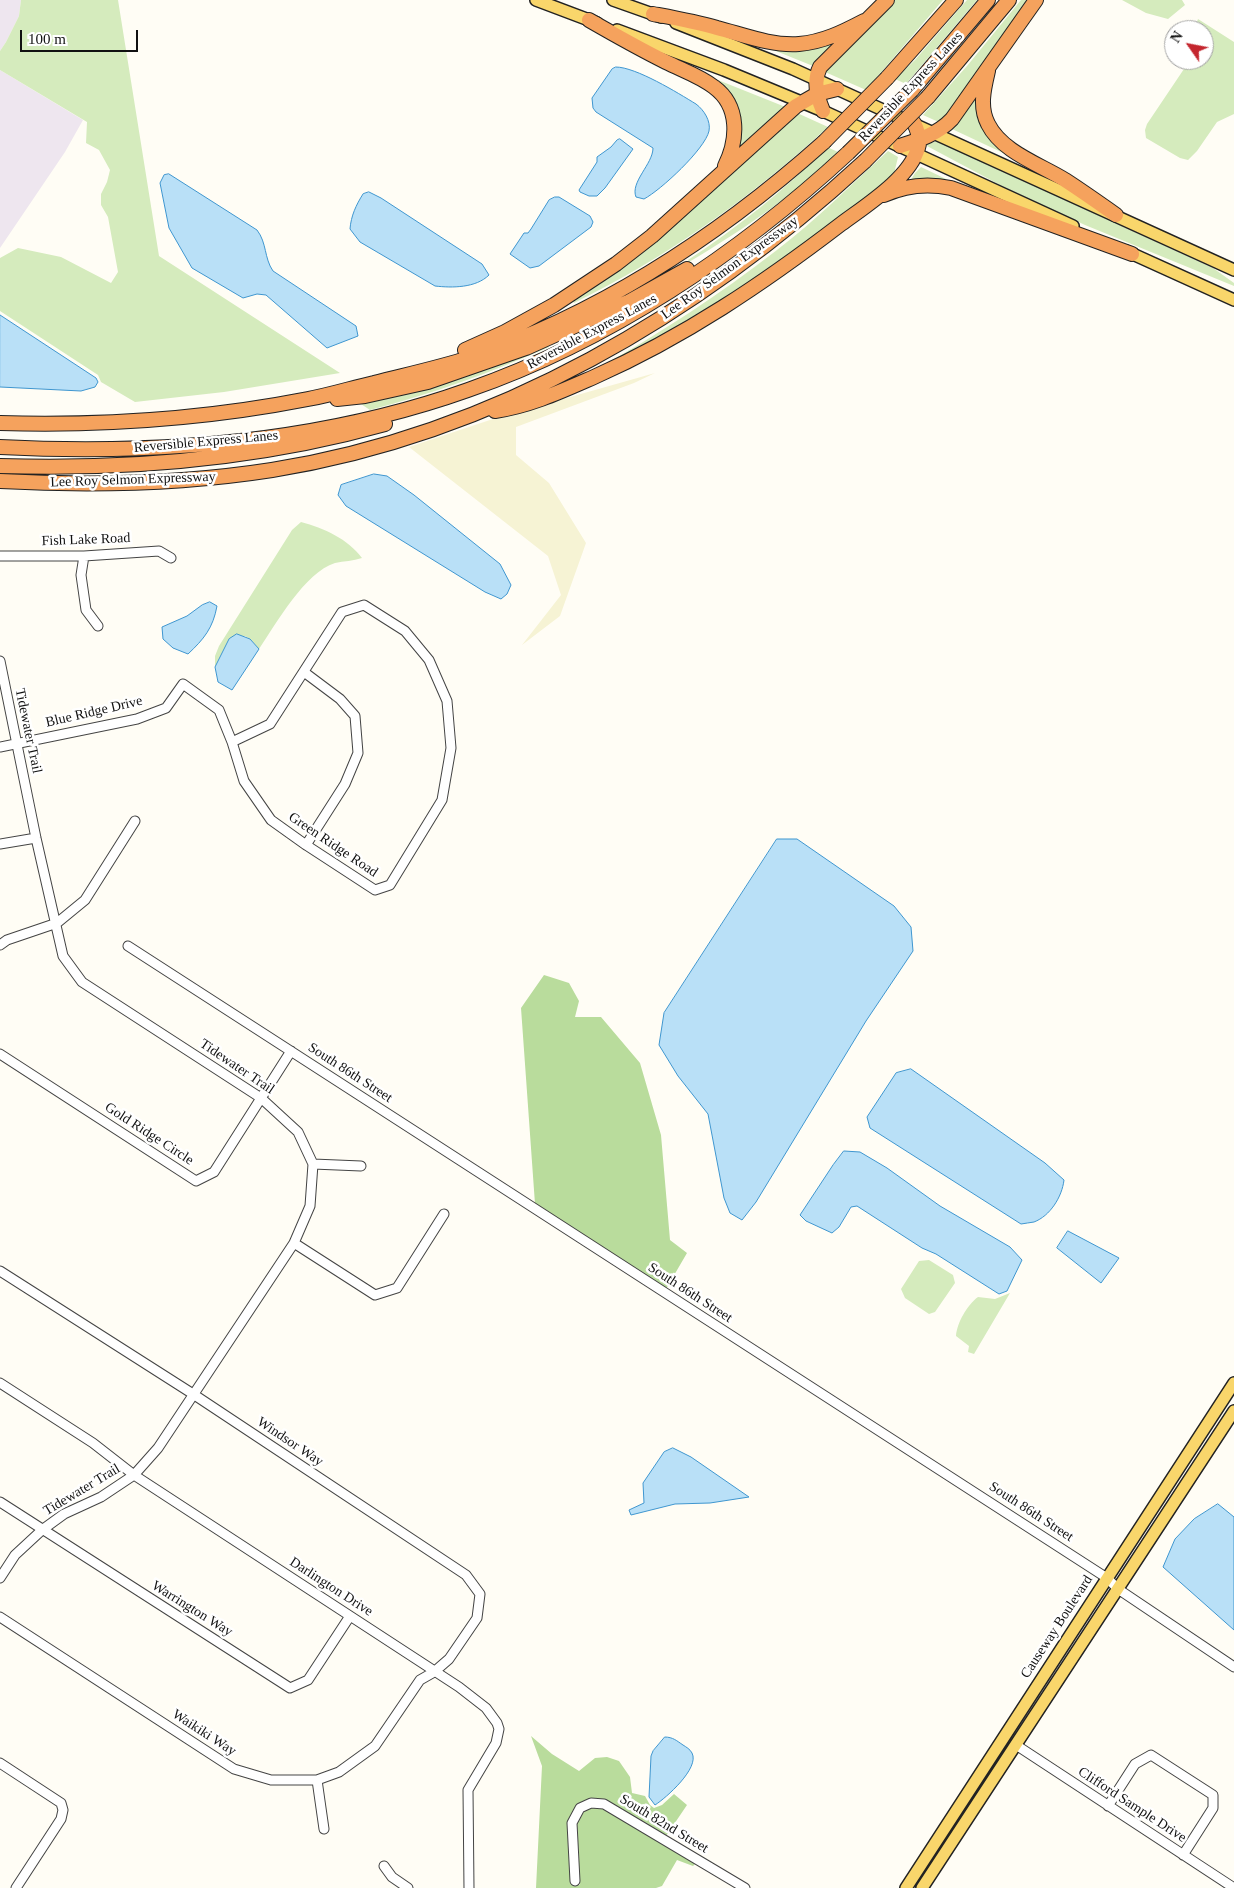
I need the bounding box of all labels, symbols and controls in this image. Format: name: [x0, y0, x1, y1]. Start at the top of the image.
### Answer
scale bar: [22, 20, 140, 52]
north arrow: [1164, 20, 1214, 70]
street label: Reversible Express Lanes: [856, 28, 966, 146]
text: N: [1168, 29, 1186, 45]
text: 100 m: [28, 31, 66, 47]
street label: Lee Roy Selmon Expressway: [658, 213, 802, 323]
street label: Reversible Express Lanes: [524, 291, 660, 373]
street label: Reversible Express Lanes: [133, 427, 279, 457]
street label: Lee Roy Selmon Expressway: [50, 469, 216, 491]
street label: Fish Lake Road: [41, 530, 131, 550]
street label: Tidewater Trail: [11, 687, 45, 775]
street label: Blue Ridge Drive: [44, 693, 144, 731]
street label: Green Ridge Road: [285, 809, 381, 881]
street label: Tidewater Trail: [196, 1036, 278, 1098]
street label: South 86th Street: [305, 1039, 395, 1107]
street label: Gold Ridge Circle: [101, 1099, 197, 1169]
street label: South 86th Street: [645, 1259, 735, 1327]
street label: Windsor Way: [254, 1414, 326, 1470]
street label: Tidewater Trail: [41, 1461, 123, 1519]
street label: South 86th Street: [986, 1478, 1076, 1546]
street label: Darlington Drive: [286, 1554, 376, 1620]
street label: Causeway Boulevard: [1017, 1572, 1097, 1682]
street label: Warrington Way: [148, 1577, 236, 1641]
street label: Waikiki Way: [169, 1706, 239, 1760]
street label: Clifford Sample Drive: [1075, 1764, 1189, 1846]
street label: South 82nd Street: [617, 1791, 711, 1857]

